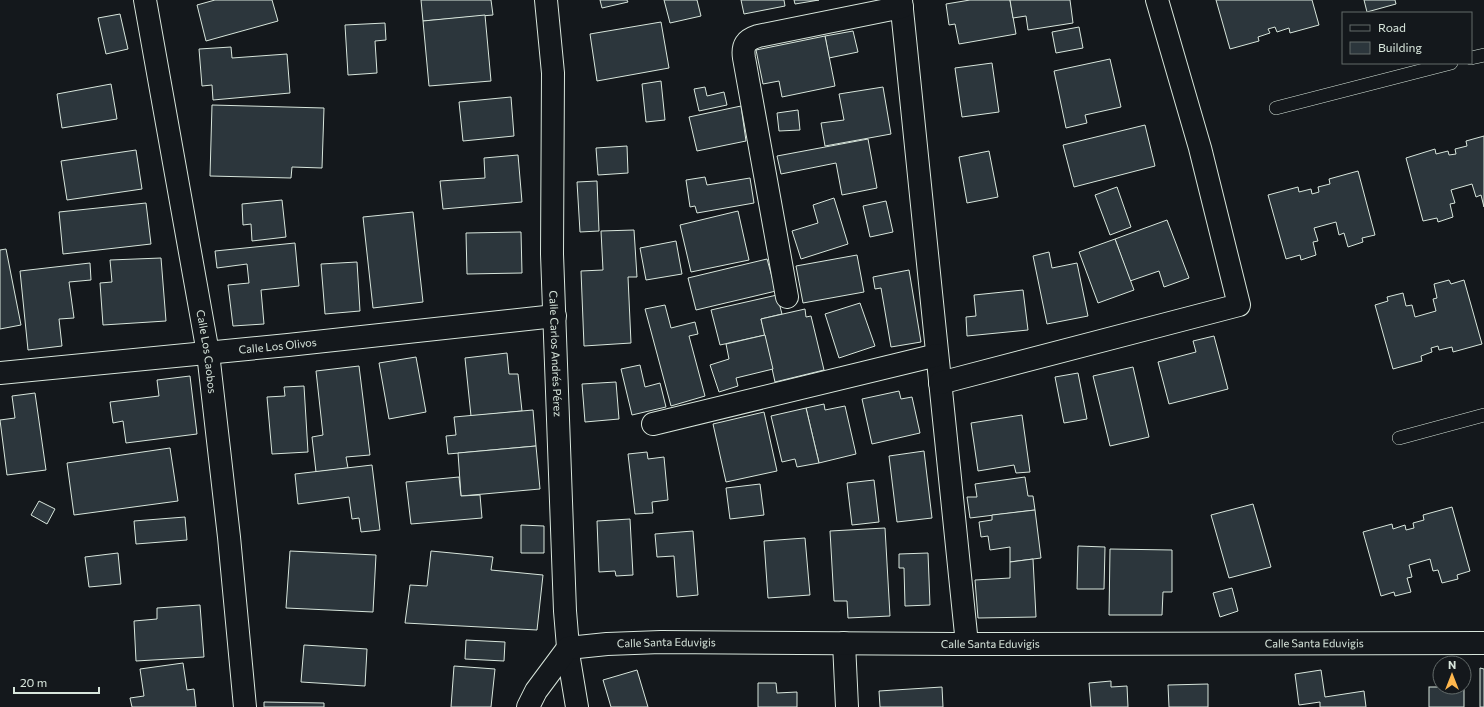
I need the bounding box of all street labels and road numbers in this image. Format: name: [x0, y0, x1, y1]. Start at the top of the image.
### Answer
street label: Calle Carlos Andrés Pérez: [547, 290, 565, 417]
street label: Calle Los Caobos: [194, 309, 220, 394]
street label: Calle Los Olivos: [238, 335, 317, 356]
street label: Calle Santa Eduvigis: [616, 635, 716, 650]
street label: Calle Santa Eduvigis: [1265, 636, 1364, 649]
street label: Calle Santa Eduvigis: [941, 637, 1040, 650]

